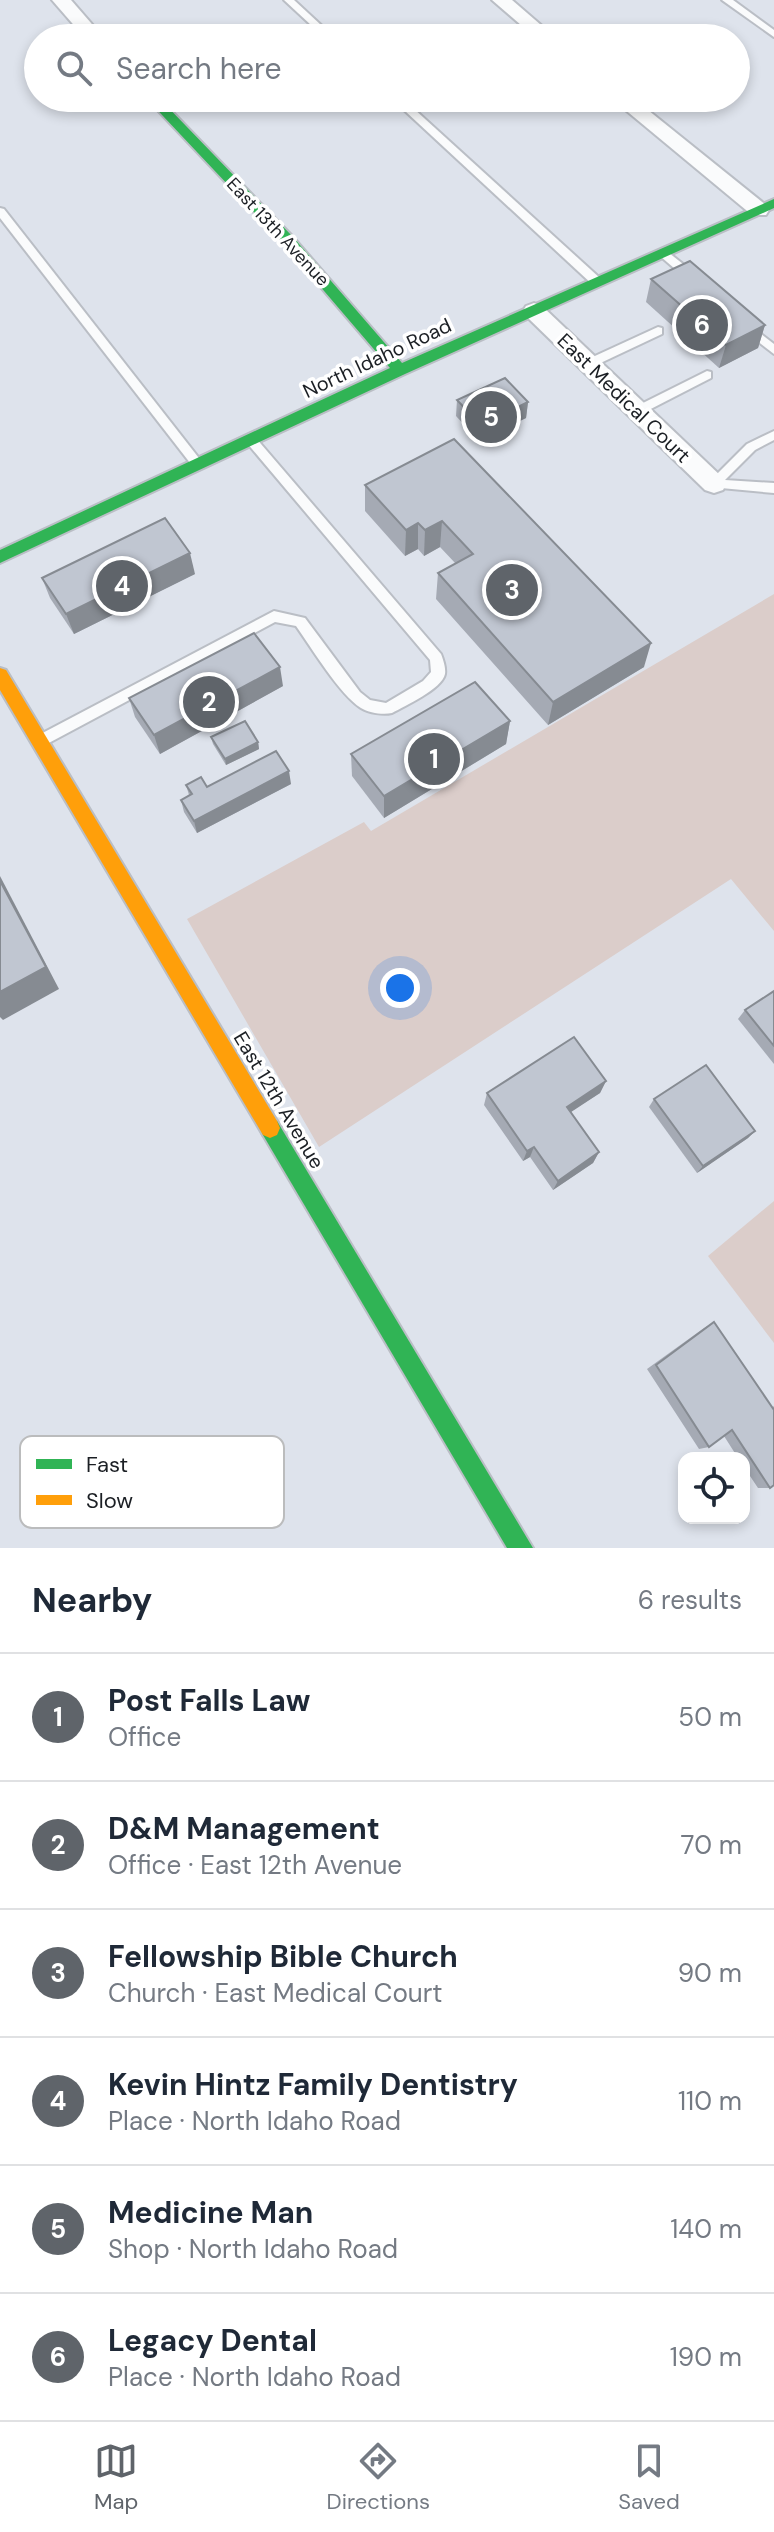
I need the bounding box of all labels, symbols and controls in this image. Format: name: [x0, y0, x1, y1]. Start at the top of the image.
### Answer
search box: [24, 24, 750, 112]
icon: search: [52, 46, 96, 90]
text: Search here: [116, 49, 282, 88]
street label: East 13th Avenue: [221, 173, 335, 291]
pin: 6: [676, 295, 728, 355]
street label: North Idaho Road: [299, 312, 455, 404]
street label: East Medical Court: [552, 328, 696, 468]
pin: 5: [465, 387, 517, 447]
pin: 4: [96, 556, 148, 616]
pin: 3: [486, 560, 538, 620]
pin: 2: [183, 672, 235, 732]
pin: 1: [408, 729, 460, 789]
your location: [380, 968, 420, 1008]
street label: East 12th Avenue: [228, 1027, 330, 1173]
legend: [20, 1436, 284, 1528]
text: Fast: [86, 1450, 128, 1479]
map controls: [678, 1452, 750, 1524]
button: locate: [678, 1452, 750, 1524]
text: Slow: [86, 1486, 133, 1515]
text: Nearby: [32, 1578, 152, 1623]
text: 6 results: [638, 1583, 742, 1617]
text: Post Falls Law: [108, 1681, 310, 1720]
text: 1: [53, 1700, 63, 1734]
text: 50 m: [678, 1700, 742, 1734]
text: Office: [108, 1720, 181, 1754]
text: D&M Management: [108, 1809, 380, 1848]
text: 2: [50, 1828, 66, 1862]
text: 70 m: [681, 1828, 742, 1862]
text: Office · East 12th Avenue: [108, 1848, 402, 1882]
text: Fellowship Bible Church: [108, 1937, 458, 1976]
text: 3: [50, 1956, 66, 1990]
text: 90 m: [678, 1956, 742, 1990]
text: Church · East Medical Court: [108, 1976, 443, 2010]
text: Kevin Hintz Family Dentistry: [108, 2065, 518, 2104]
text: 4: [50, 2084, 66, 2118]
text: 110 m: [678, 2084, 742, 2118]
text: Place · North Idaho Road: [108, 2104, 401, 2138]
text: Medicine Man: [108, 2193, 313, 2232]
text: 5: [50, 2212, 66, 2246]
text: 140 m: [670, 2212, 742, 2246]
text: Shop · North Idaho Road: [108, 2232, 398, 2266]
text: Legacy Dental: [108, 2321, 317, 2360]
text: 6: [50, 2340, 66, 2374]
text: 190 m: [670, 2340, 742, 2374]
text: Place · North Idaho Road: [108, 2360, 401, 2394]
tab: Map: [94, 2439, 138, 2516]
tab: Directions: [327, 2439, 430, 2516]
tab: Saved: [618, 2439, 680, 2516]

